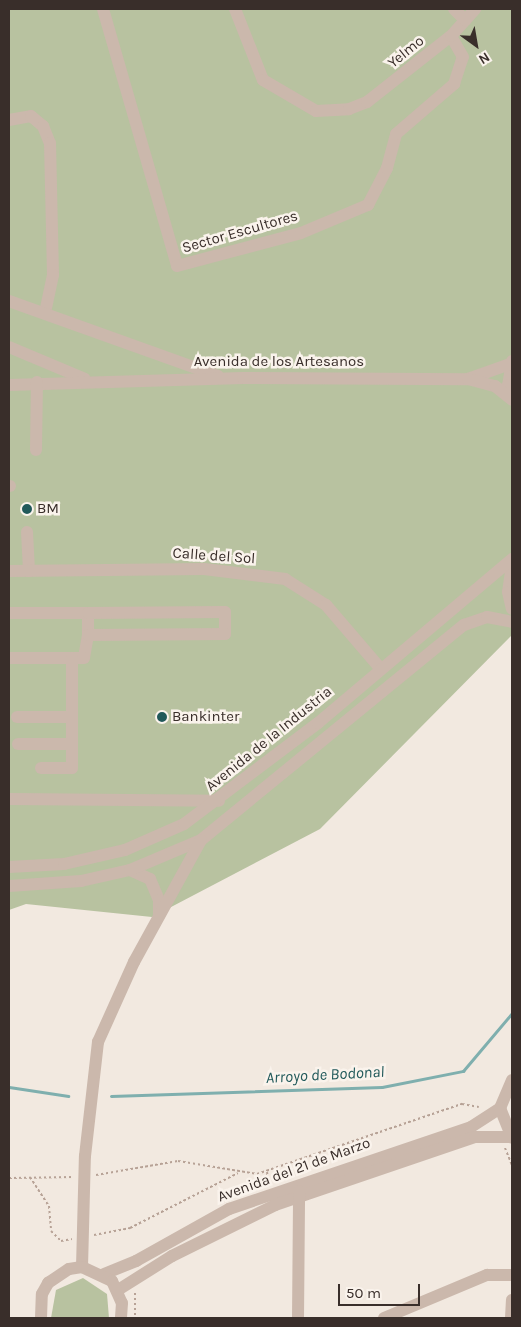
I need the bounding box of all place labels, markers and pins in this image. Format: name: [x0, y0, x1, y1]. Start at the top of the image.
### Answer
place label: BM: [37, 500, 59, 518]
marker: BM: [21, 503, 33, 515]
place label: Bankinter: [172, 708, 239, 726]
marker: Bankinter: [156, 711, 168, 723]

